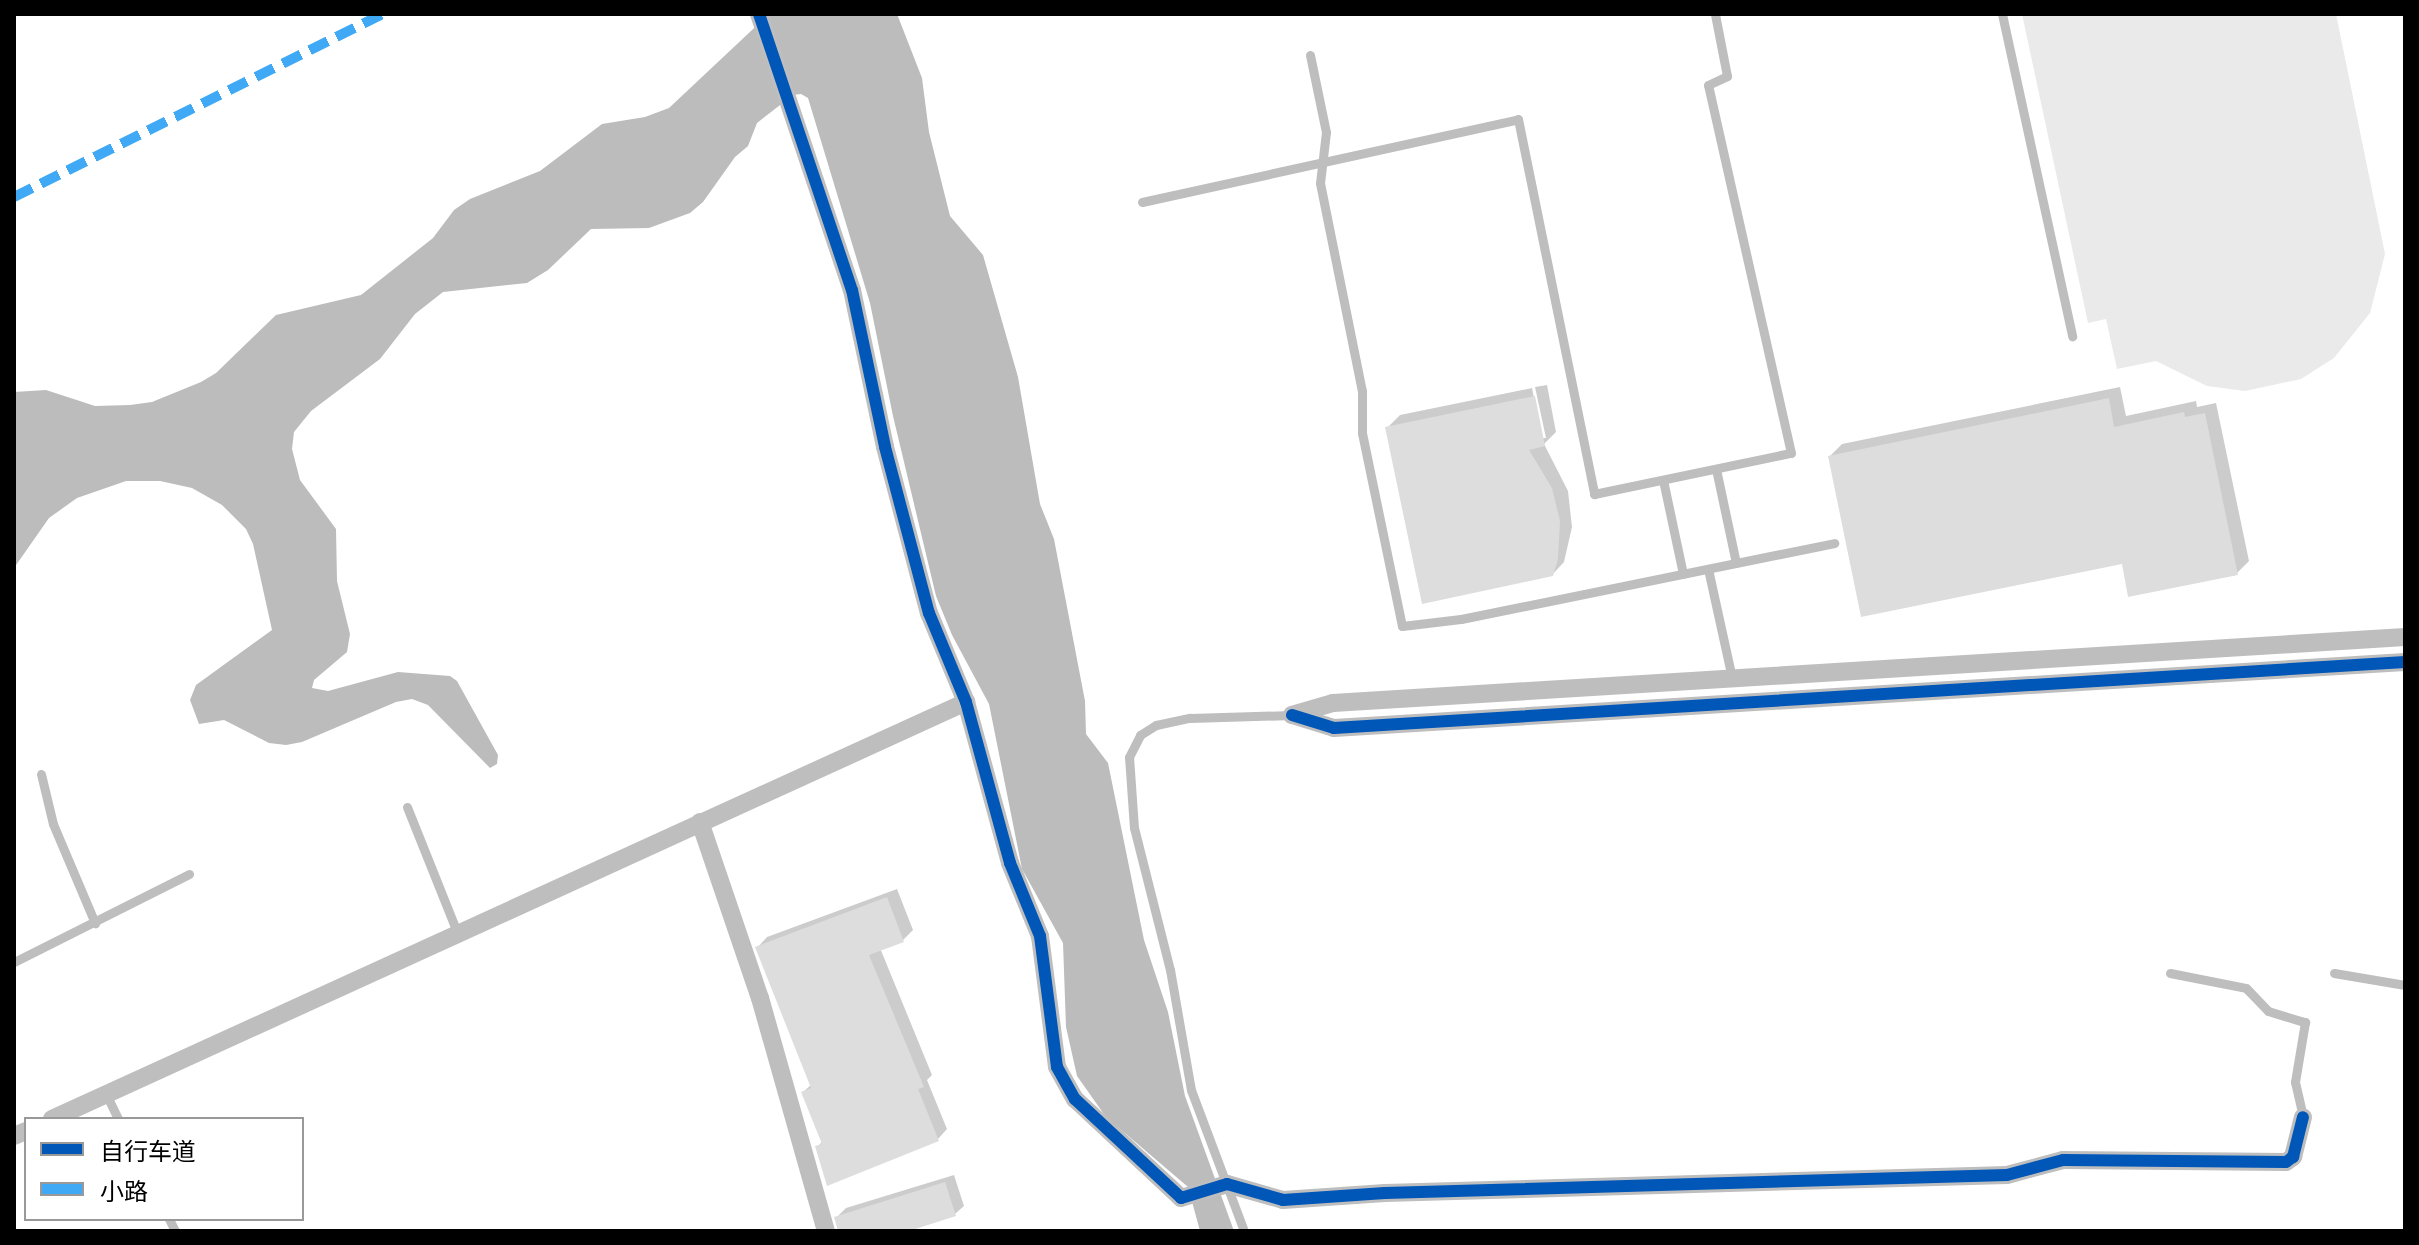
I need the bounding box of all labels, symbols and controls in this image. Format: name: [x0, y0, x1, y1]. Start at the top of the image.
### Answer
legend: [24, 1117, 304, 1221]
text: 自行车道: [100, 1138, 196, 1165]
text: 小路: [100, 1178, 148, 1205]

